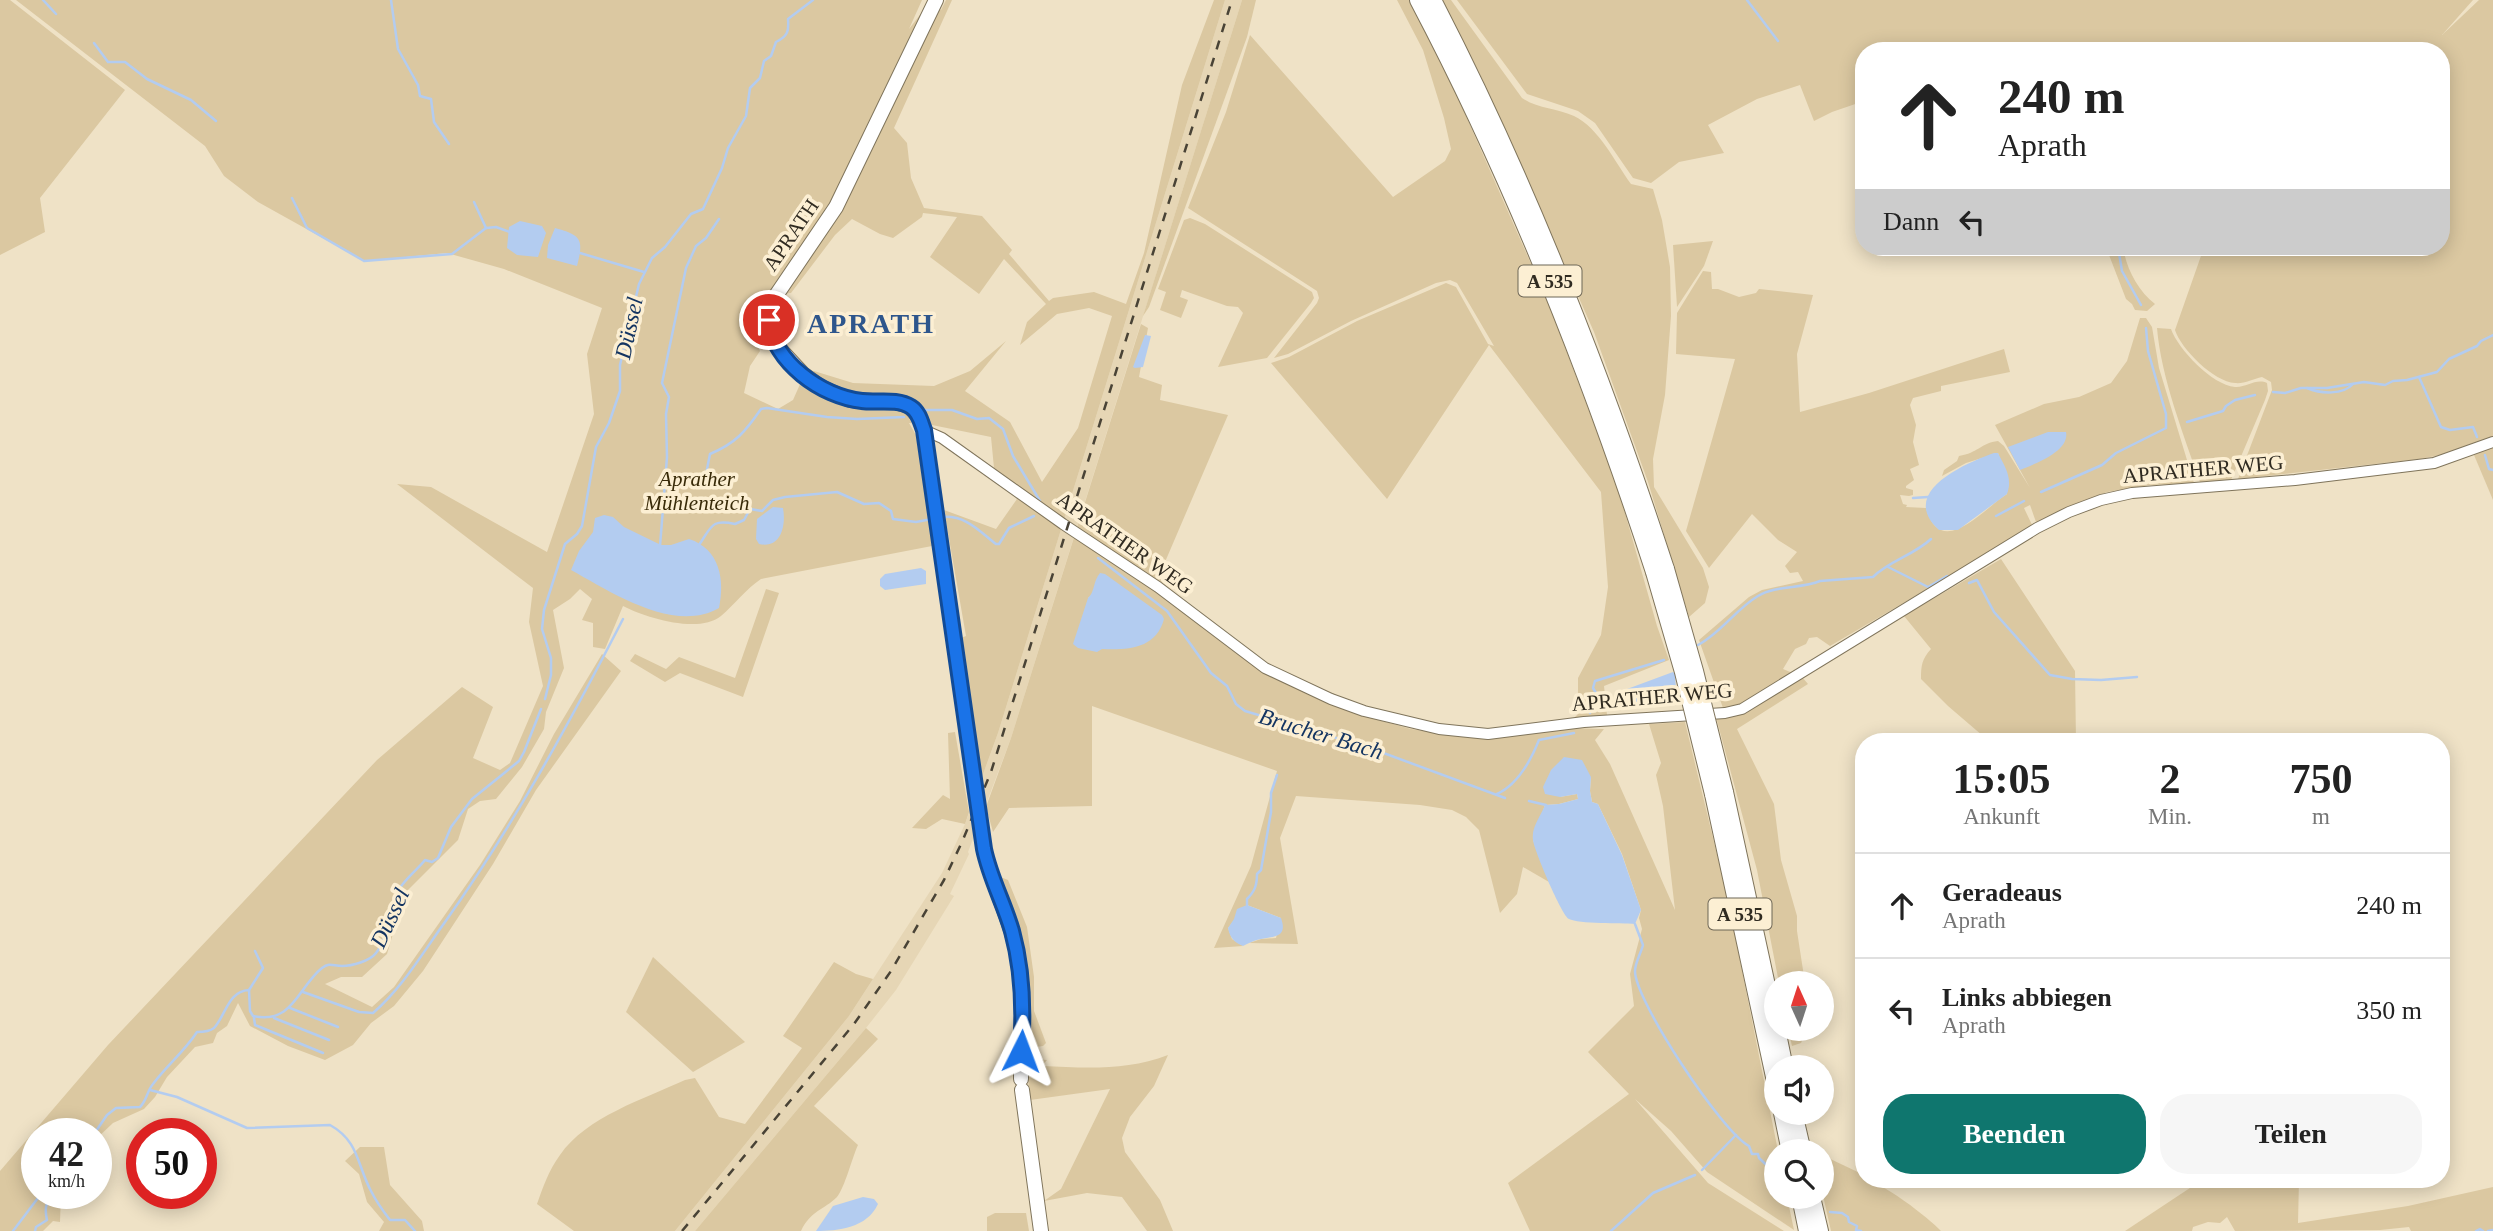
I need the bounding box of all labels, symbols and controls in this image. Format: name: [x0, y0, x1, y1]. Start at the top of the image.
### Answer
text: 240 m: [1998, 69, 2125, 124]
icon: ahead: [1883, 70, 1974, 161]
text: Aprath: [1998, 127, 2087, 163]
street label: APRATH: [758, 194, 824, 276]
icon: left: [1953, 203, 1991, 241]
text: Dann: [1883, 207, 1939, 236]
road number: A 535: [1518, 266, 1582, 296]
pin: [739, 290, 799, 350]
water label: Düssel: [610, 295, 648, 362]
icon: arrive: [750, 301, 788, 339]
district label: APRATH: [807, 308, 935, 339]
street label: APRATHER WEG: [2122, 450, 2284, 488]
park label: Aprather Mühlenteich: [644, 467, 749, 515]
street label: APRATHER WEG: [1052, 487, 1198, 599]
street label: APRATHER WEG: [1571, 678, 1733, 716]
water label: Brucher Bach: [1256, 703, 1386, 765]
text: 15:05: [1952, 756, 2050, 802]
text: 2: [2159, 756, 2180, 802]
text: 750: [2290, 756, 2353, 802]
text: Ankunft: [1963, 804, 2040, 829]
text: Min.: [2148, 804, 2192, 829]
text: m: [2312, 804, 2330, 829]
text: Geradeaus: [1942, 878, 2062, 907]
water label: Düssel: [365, 884, 415, 953]
icon: ahead: [1883, 887, 1921, 925]
text: 240 m: [2356, 891, 2422, 920]
road number: A 535: [1708, 898, 1772, 930]
text: Aprath: [1942, 908, 2006, 933]
north arrow: [1764, 971, 1834, 1041]
map controls: [1764, 971, 1834, 1209]
text: Links abbiegen: [1942, 983, 2112, 1012]
icon: left: [1883, 992, 1921, 1030]
text: 350 m: [2356, 996, 2422, 1025]
text: Aprath: [1942, 1013, 2006, 1038]
position arrow: [984, 1014, 1058, 1088]
button: sound: [1764, 1055, 1834, 1125]
button: Beenden: [1883, 1094, 2146, 1174]
button: Teilen: [2160, 1094, 2422, 1174]
speed limit sign: 50: [126, 1118, 217, 1209]
text: 42: [49, 1135, 84, 1174]
button: search: [1764, 1139, 1834, 1209]
text: km/h: [48, 1171, 85, 1191]

